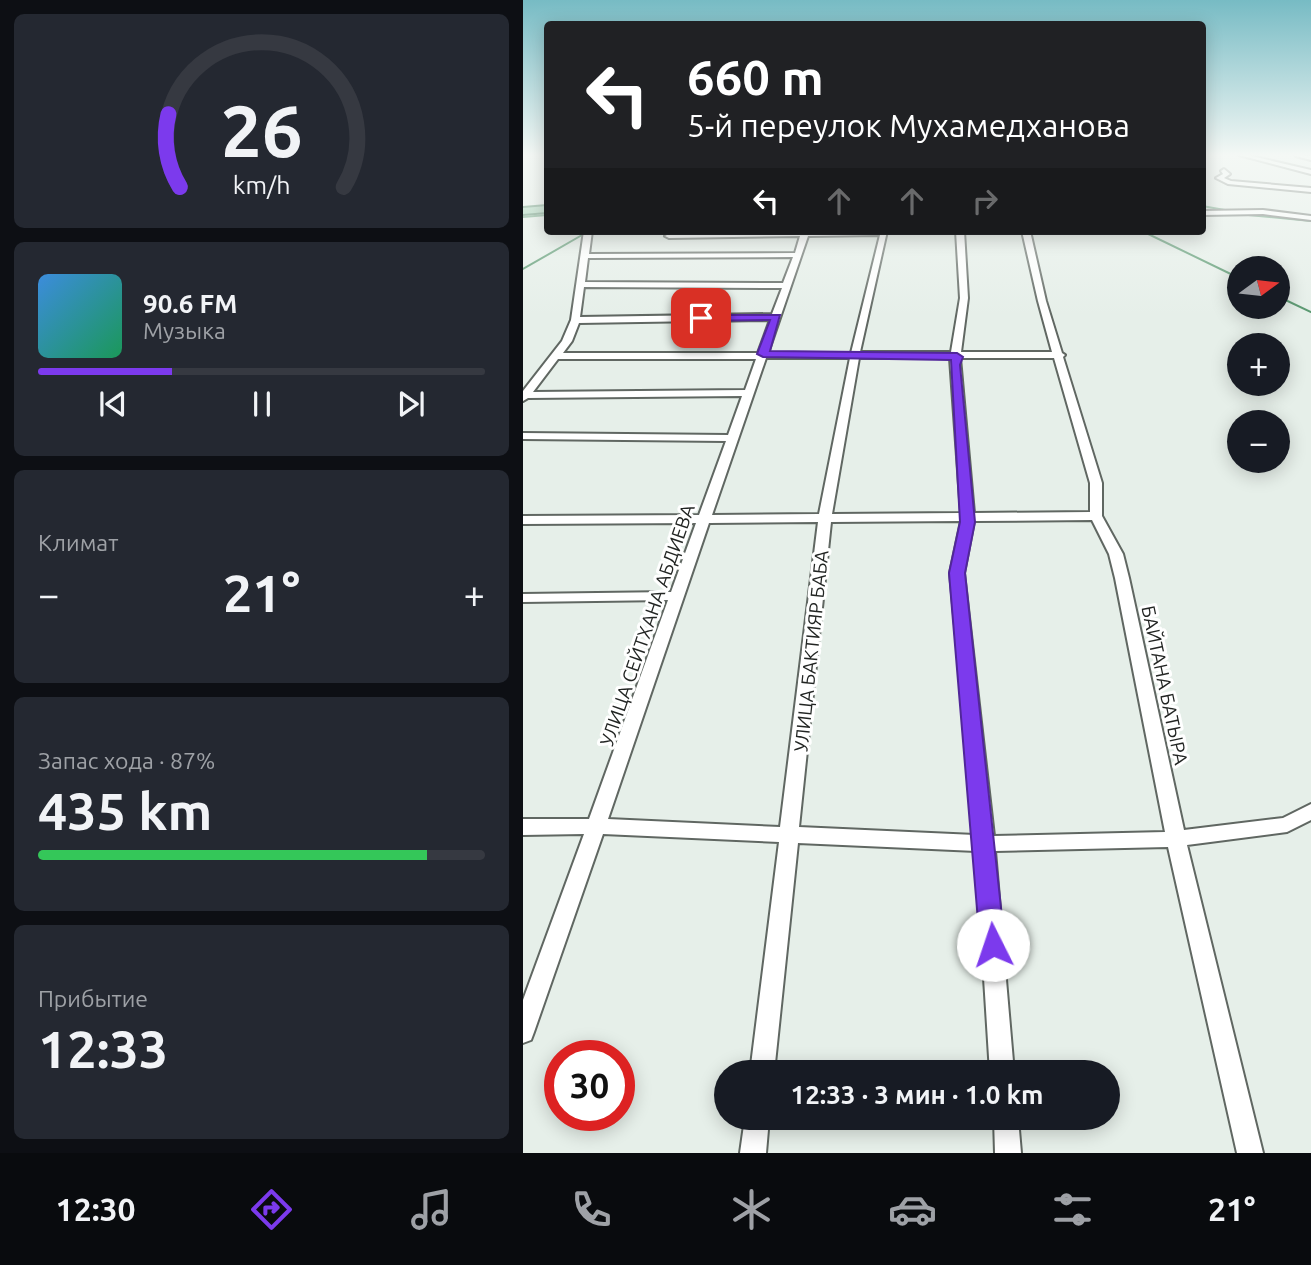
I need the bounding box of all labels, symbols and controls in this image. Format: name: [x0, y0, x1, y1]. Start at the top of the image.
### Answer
icon: left: [572, 49, 663, 140]
text: 660 m: [687, 49, 824, 104]
text: 26: [220, 89, 303, 171]
text: 5-й переулок Мухамедханова: [687, 107, 1130, 143]
text: km/h: [233, 171, 290, 199]
icon: left: [747, 182, 785, 220]
icon: ahead: [820, 182, 858, 220]
icon: ahead: [893, 182, 931, 220]
icon: right: [966, 182, 1004, 220]
north arrow: [1227, 256, 1289, 318]
map controls: [1227, 256, 1290, 473]
pin: [671, 288, 731, 348]
text: 90.6 FM: [143, 289, 237, 318]
icon: arrive: [682, 299, 720, 337]
text: Музыка: [143, 318, 226, 343]
button: +: [1227, 333, 1290, 396]
icon: previous: [94, 385, 132, 423]
icon: pause: [243, 385, 281, 423]
icon: next: [392, 385, 430, 423]
button: −: [1227, 410, 1290, 473]
street label: УЛИЦА СЕЙТХАНА АБДИЕВА: [595, 501, 699, 749]
text: Климат: [38, 530, 118, 555]
street label: УЛИЦА БАКТИЯР БАБА: [789, 548, 833, 753]
text: 21°: [223, 564, 300, 622]
text: −: [38, 573, 59, 615]
text: +: [464, 573, 485, 615]
street label: БАЙТАНА БАТЫРА: [1137, 603, 1193, 767]
text: Запас хода · 87%: [38, 748, 215, 773]
text: 435 km: [38, 782, 212, 840]
position arrow: [956, 908, 1030, 982]
text: Прибытие: [38, 986, 148, 1011]
text: 12:33: [38, 1020, 168, 1078]
speed limit sign: 30: [544, 1040, 635, 1131]
text: 12:33 · 3 мин · 1.0 km: [790, 1080, 1044, 1109]
icon: directions: [247, 1185, 296, 1234]
icon: music: [407, 1185, 456, 1234]
icon: phone: [567, 1185, 616, 1234]
icon: climate: [727, 1185, 776, 1234]
icon: car: [888, 1185, 937, 1234]
icon: filters: [1048, 1185, 1097, 1234]
text: 12:30: [56, 1191, 136, 1227]
text: 21°: [1208, 1191, 1255, 1227]

